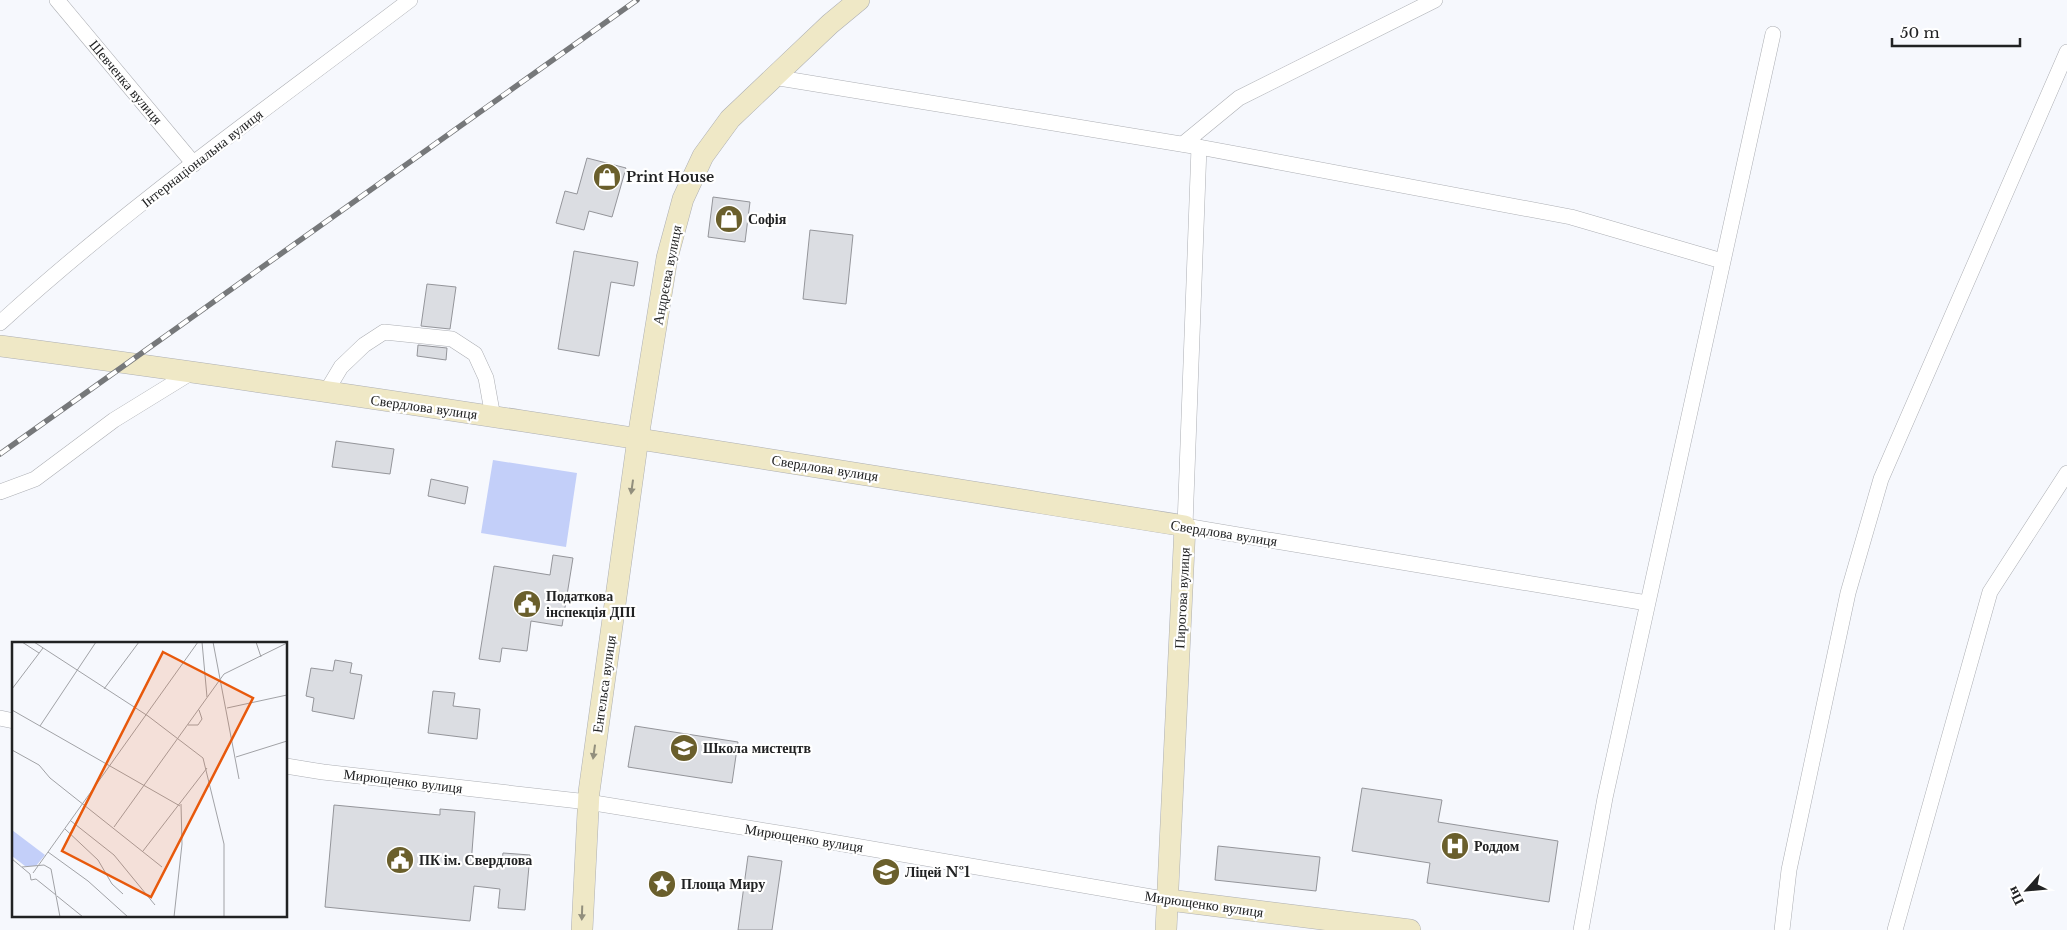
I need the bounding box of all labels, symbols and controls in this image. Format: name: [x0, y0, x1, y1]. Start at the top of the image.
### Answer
scale bar: [1892, 15, 2020, 47]
text: 50 m: [1900, 23, 1940, 42]
street label: Шевченка вулиця: [85, 36, 167, 128]
street label: Інтернаціональна вулиця: [138, 105, 267, 211]
shop icon: Print House: [592, 162, 622, 192]
place label: Print House: [626, 168, 714, 186]
shop icon: Софія: [714, 204, 744, 234]
place label: Софія: [748, 210, 787, 228]
street label: Андрєєва вулиця: [648, 223, 686, 326]
street label: Свердлова вулиця: [369, 391, 479, 423]
street label: Свердлова вулиця: [770, 451, 880, 485]
one-way arrow: [627, 479, 635, 495]
street label: Свердлова вулиця: [1169, 516, 1279, 550]
street label: Пирогова вулиця: [1170, 546, 1194, 649]
place label: Податкова інспекція ДПІ: [546, 587, 636, 621]
public building icon: Податкова інспекція ДПІ: [512, 589, 542, 619]
street label: Енгельса вулиця: [588, 633, 620, 734]
inset map: [12, 642, 288, 918]
school or university icon: Школа мистецтв: [669, 733, 699, 763]
place label: Школа мистецтв: [703, 739, 812, 757]
one-way arrow: [590, 744, 598, 760]
street label: Мирющенко вулиця: [342, 765, 464, 797]
street label: Мирющенко вулиця: [743, 820, 865, 856]
hospital icon: Роддом: [1440, 831, 1470, 861]
place label: Роддом: [1474, 837, 1520, 855]
public building icon: ПК ім. Свердлова: [385, 845, 415, 875]
place label: ПК ім. Свердлова: [419, 851, 532, 869]
school or university icon: Ліцей №1: [871, 857, 901, 887]
place label: Ліцей №1: [905, 863, 970, 881]
north arrow: [2002, 865, 2052, 915]
place icon: Площа Миру: [647, 869, 677, 899]
place label: Площа Миру: [681, 875, 765, 893]
text: Пн: [2003, 883, 2028, 908]
street label: Мирющенко вулиця: [1143, 887, 1265, 921]
one-way arrow: [578, 906, 586, 922]

